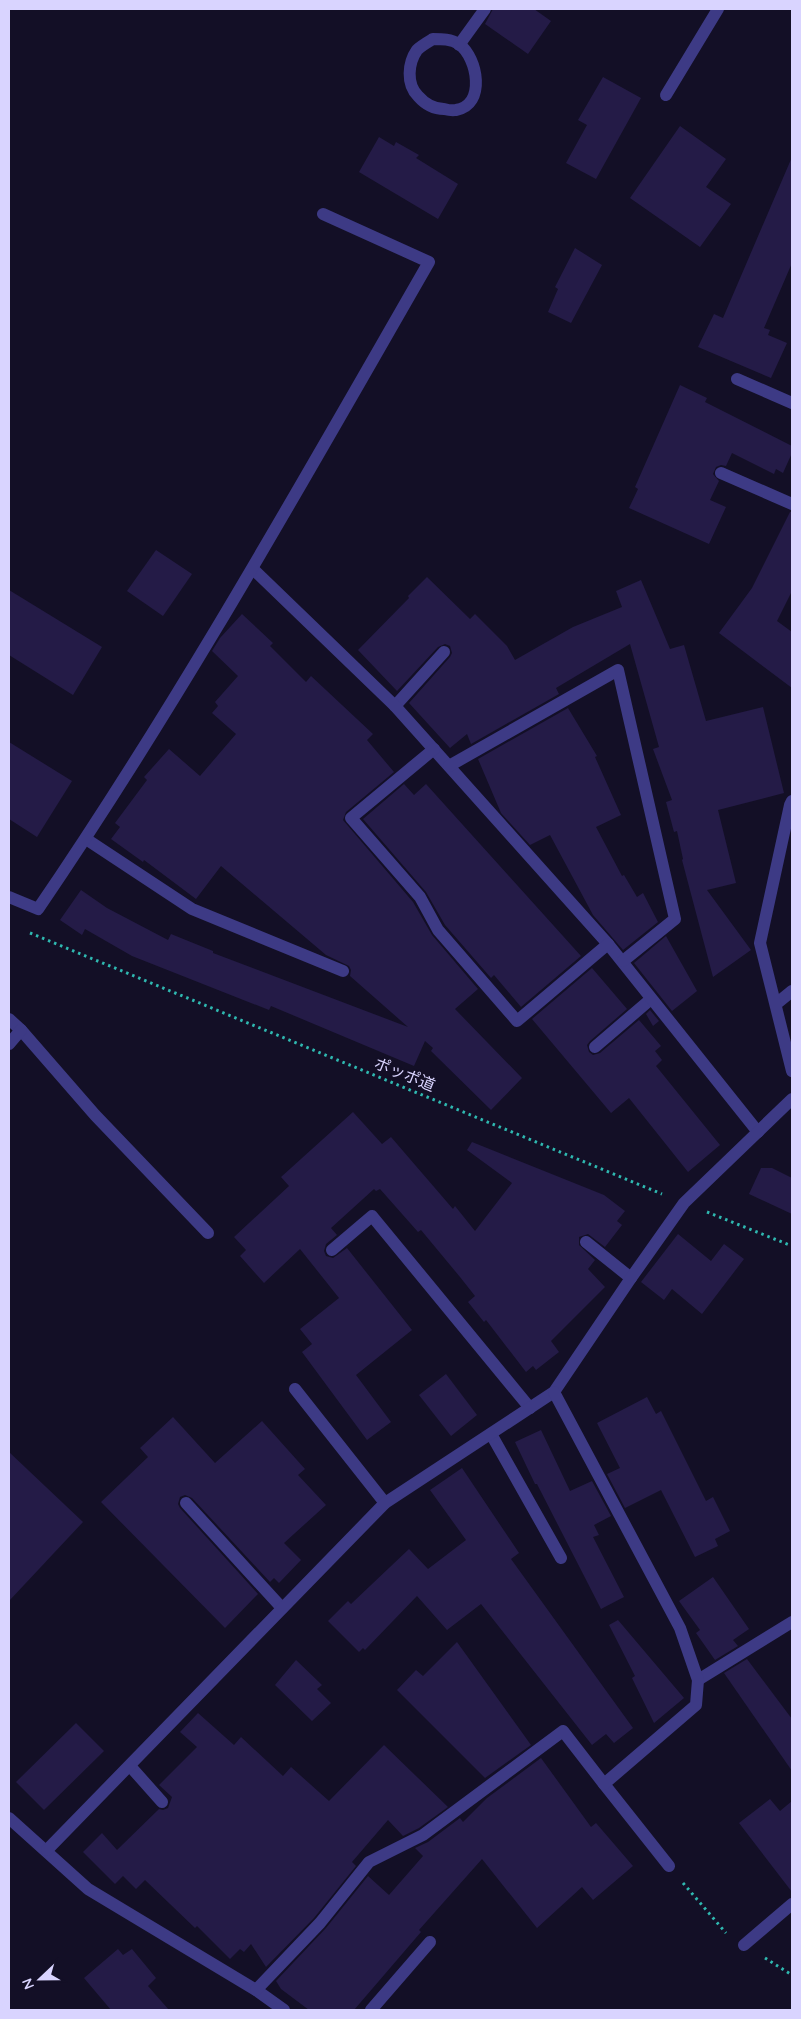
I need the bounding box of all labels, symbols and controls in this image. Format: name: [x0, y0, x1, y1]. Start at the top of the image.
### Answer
street label: ポッポ道: [372, 1053, 438, 1095]
north arrow: [15, 1954, 65, 2004]
text: N: [18, 1976, 38, 1992]

